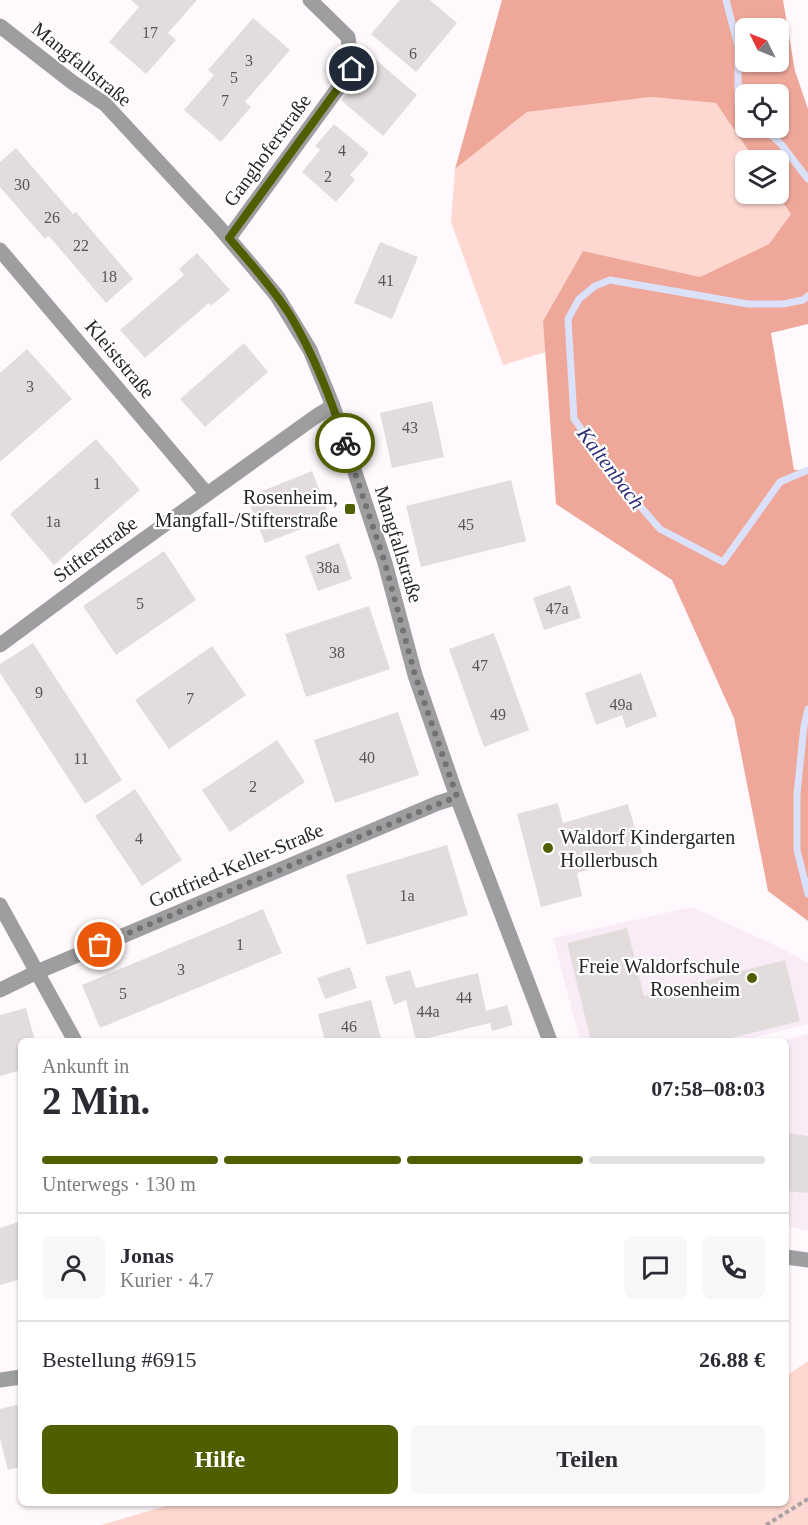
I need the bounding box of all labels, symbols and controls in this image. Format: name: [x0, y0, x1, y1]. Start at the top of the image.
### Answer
street label: Mangfallstraße: [27, 17, 136, 111]
north arrow: [735, 18, 789, 72]
map controls: [735, 18, 789, 204]
house number: 17: [142, 24, 158, 41]
pin: [326, 43, 377, 94]
house number: 6: [409, 45, 417, 62]
house number: 3: [245, 52, 253, 69]
icon: home: [335, 52, 368, 85]
house number: 5: [230, 69, 238, 86]
button: locate: [735, 84, 789, 138]
street label: Ganghoferstraße: [219, 90, 316, 211]
house number: 7: [221, 92, 229, 109]
house number: 4: [338, 142, 346, 159]
button: layers: [735, 150, 789, 204]
house number: 2: [324, 168, 332, 185]
house number: 30: [14, 176, 30, 193]
house number: 26: [44, 209, 60, 226]
house number: 22: [73, 237, 89, 254]
house number: 18: [101, 268, 117, 285]
house number: 41: [378, 272, 394, 289]
street label: Kleiststraße: [81, 315, 159, 403]
house number: 3: [26, 378, 34, 395]
courier: [315, 413, 375, 473]
house number: 43: [402, 419, 418, 436]
water label: Kaltenbach: [572, 421, 650, 514]
icon: bike: [329, 427, 362, 460]
house number: 1: [93, 475, 101, 492]
street label: Mangfallstraße: [370, 483, 427, 606]
place label: Rosenheim, Mangfall-/Stifterstraße: [155, 486, 338, 532]
marker: Rosenheim, Mangfall-/Stifterstraße: [343, 502, 357, 516]
street label: Stifterstraße: [49, 511, 141, 587]
house number: 1a: [45, 513, 61, 530]
house number: 45: [458, 516, 474, 533]
house number: 38a: [316, 559, 340, 576]
house number: 5: [136, 595, 144, 612]
house number: 47a: [545, 600, 569, 617]
house number: 38: [329, 644, 345, 661]
house number: 47: [472, 657, 488, 674]
house number: 9: [35, 684, 43, 701]
house number: 7: [186, 690, 194, 707]
house number: 49a: [609, 696, 633, 713]
house number: 49: [490, 706, 506, 723]
house number: 40: [359, 749, 375, 766]
house number: 11: [73, 750, 89, 767]
house number: 2: [249, 778, 257, 795]
street label: Gottfried-Keller-Straße: [145, 818, 327, 912]
place label: Waldorf Kindergarten Hollerbusch: [560, 826, 735, 871]
house number: 4: [135, 830, 143, 847]
marker: Waldorf Kindergarten Hollerbusch: [541, 841, 555, 855]
house number: 1a: [399, 887, 415, 904]
pin: [74, 919, 125, 970]
icon: bag: [83, 928, 116, 961]
house number: 1: [236, 936, 244, 953]
place label: Freie Waldorfschule Rosenheim: [578, 955, 740, 1000]
house number: 3: [177, 961, 185, 978]
marker: Freie Waldorfschule Rosenheim: [745, 971, 759, 985]
house number: 5: [119, 985, 127, 1002]
house number: 44: [456, 989, 472, 1006]
house number: 44a: [416, 1003, 440, 1020]
house number: 46: [341, 1018, 357, 1035]
text: Ankunft in: [42, 1055, 129, 1077]
text: 07:58–08:03: [651, 1076, 765, 1101]
text: 2 Min.: [42, 1079, 150, 1122]
text: Unterwegs · 130 m: [42, 1173, 196, 1195]
button: person: [42, 1236, 105, 1299]
button: chat: [624, 1236, 687, 1299]
button: phone: [702, 1236, 765, 1299]
text: Jonas: [120, 1243, 174, 1268]
text: Kurier · 4.7: [120, 1269, 214, 1291]
text: Bestellung #6915: [42, 1347, 197, 1372]
text: 26.88 €: [699, 1347, 765, 1372]
button: Hilfe: [42, 1425, 398, 1494]
button: Teilen: [410, 1425, 765, 1494]

